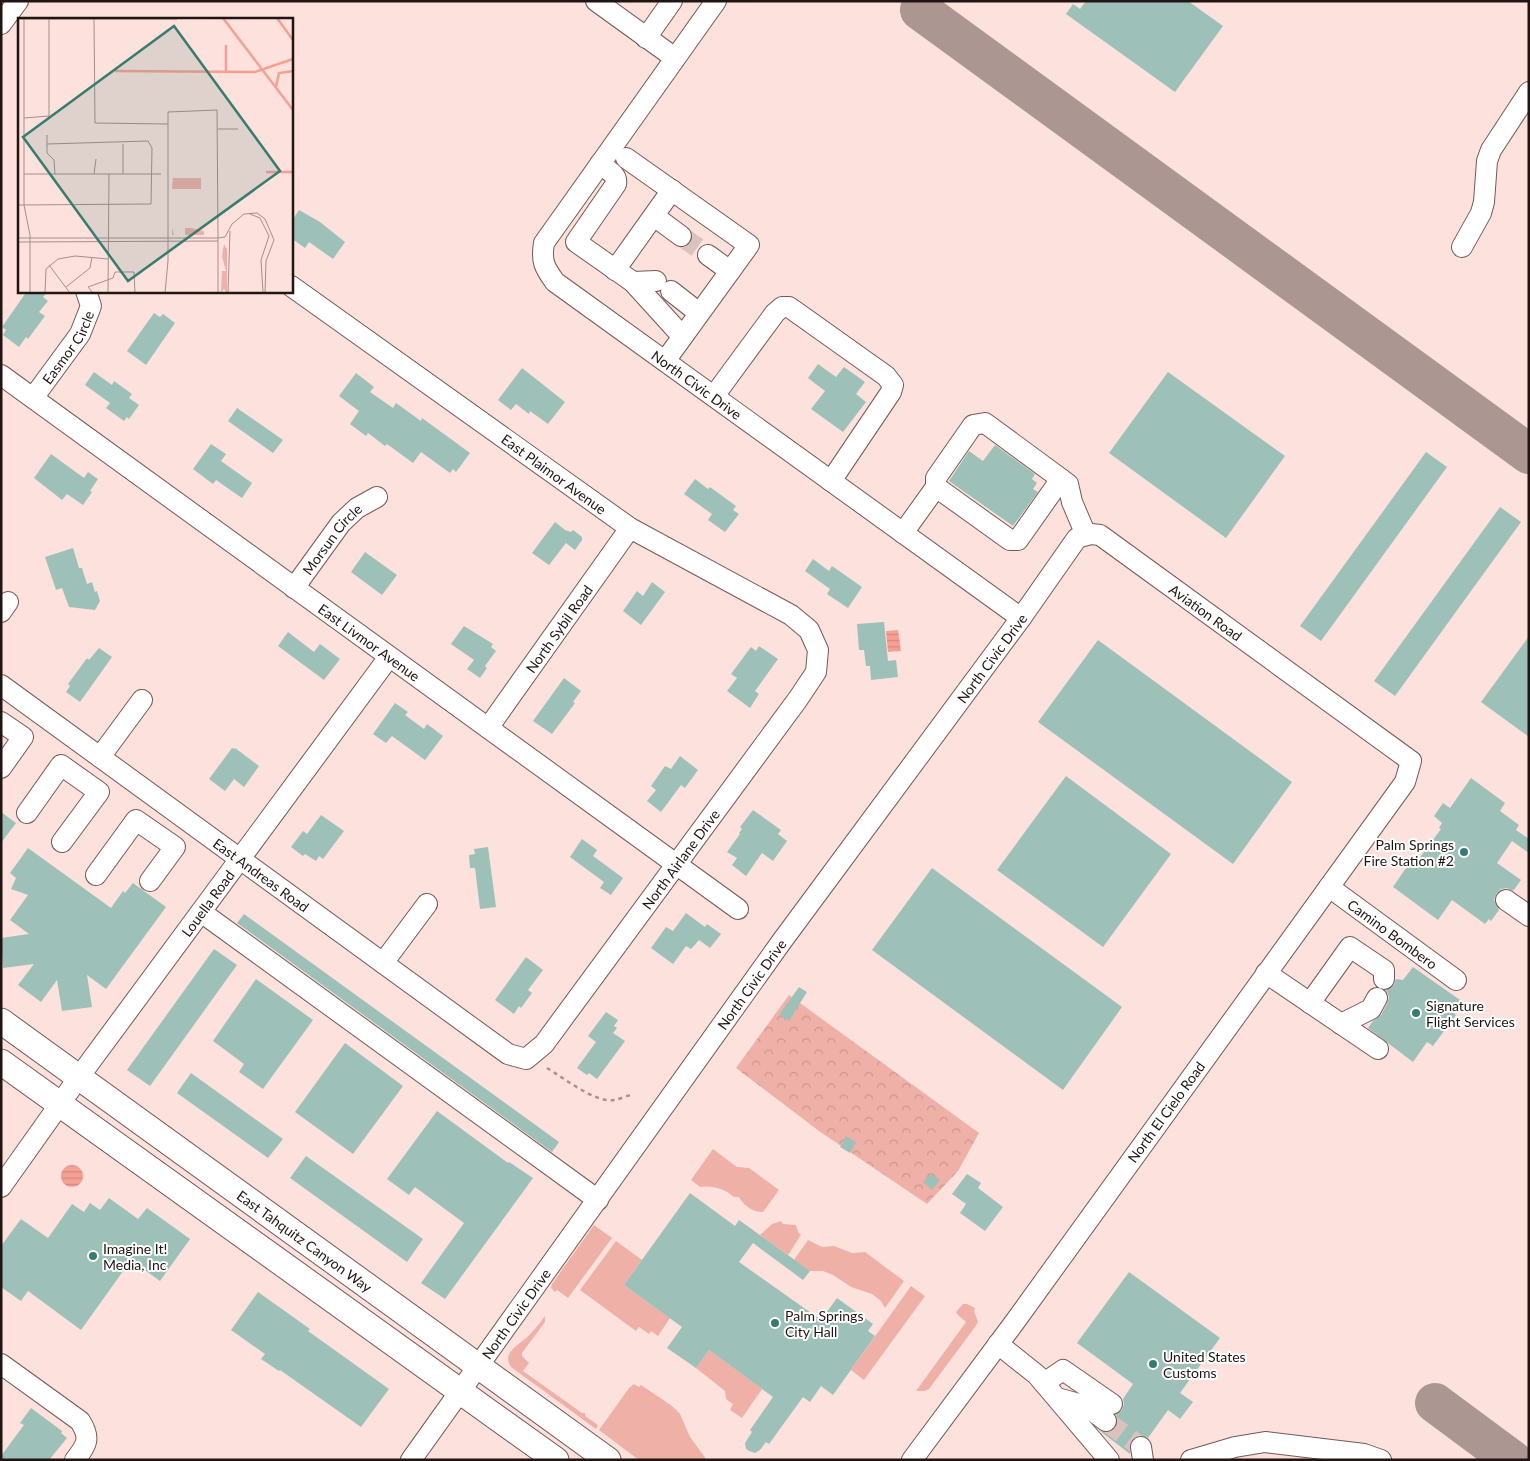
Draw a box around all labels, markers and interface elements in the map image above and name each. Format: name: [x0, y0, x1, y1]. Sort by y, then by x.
inset map: [18, 18, 292, 292]
street label: Easmor Circle: [38, 308, 97, 387]
street label: North Civic Drive: [649, 346, 745, 423]
street label: East Plaimor Avenue: [498, 430, 610, 518]
street label: Morsun Circle: [298, 500, 365, 578]
street label: Aviation Road: [1166, 580, 1246, 644]
street label: North Sybil Road: [522, 581, 596, 676]
street label: East Livmor Avenue: [315, 600, 424, 684]
street label: North Civic Drive: [953, 610, 1030, 706]
street label: North Airlane Drive: [638, 806, 723, 912]
street label: East Andreas Road: [210, 834, 313, 915]
place label: Palm Springs Fire Station #2: [1364, 836, 1454, 869]
marker: Palm Springs Fire Station #2: [1458, 846, 1470, 858]
street label: Louella Road: [177, 867, 237, 940]
street label: Camino Bombero: [1345, 895, 1441, 972]
street label: North Civic Drive: [713, 936, 789, 1033]
place label: Signature Flight Services: [1426, 997, 1515, 1030]
marker: Signature Flight Services: [1410, 1007, 1422, 1019]
street label: North El Cielo Road: [1124, 1058, 1208, 1166]
street label: East Tahquitz Canyon Way: [234, 1186, 376, 1296]
place label: Imagine It! Media, Inc: [103, 1240, 167, 1273]
marker: Imagine It! Media, Inc: [87, 1250, 99, 1262]
street label: North Civic Drive: [478, 1265, 554, 1362]
place label: Palm Springs City Hall: [785, 1307, 863, 1340]
marker: Palm Springs City Hall: [769, 1317, 781, 1329]
place label: United States Customs: [1163, 1348, 1246, 1381]
marker: United States Customs: [1147, 1358, 1159, 1370]

